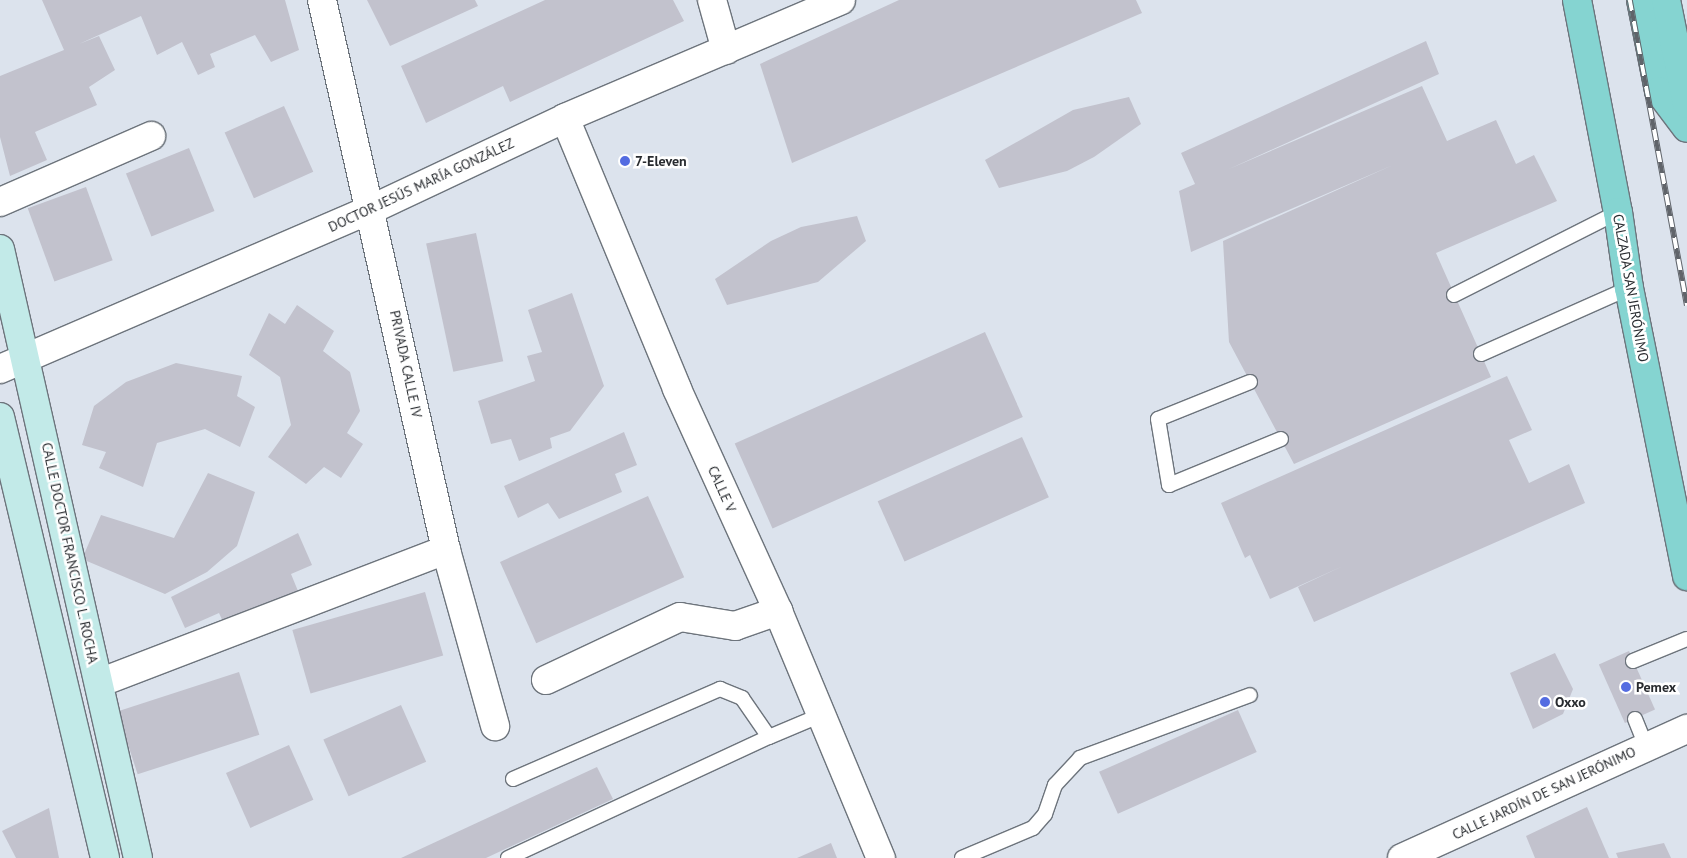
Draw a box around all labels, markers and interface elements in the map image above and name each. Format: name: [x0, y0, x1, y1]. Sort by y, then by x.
street label: DOCTOR JESÚS MARÍA GONZÁLEZ: [325, 134, 517, 236]
place label: 7-Eleven: [635, 153, 687, 169]
marker: 7-Eleven: [619, 155, 631, 167]
street label: CALZADA SAN JERÓNIMO: [1610, 212, 1652, 364]
street label: PRIVADA CALLE IV: [386, 308, 426, 420]
street label: CALLE DOCTOR FRANCISCO L. ROCHA: [38, 440, 102, 666]
street label: CALLE V: [704, 463, 740, 515]
place label: Pemex: [1636, 679, 1676, 695]
marker: Pemex: [1620, 681, 1632, 693]
place label: Oxxo: [1555, 694, 1586, 710]
marker: Oxxo: [1539, 696, 1551, 708]
street label: CALLE JARDÍN DE SAN JERÓNIMO: [1450, 743, 1638, 843]

